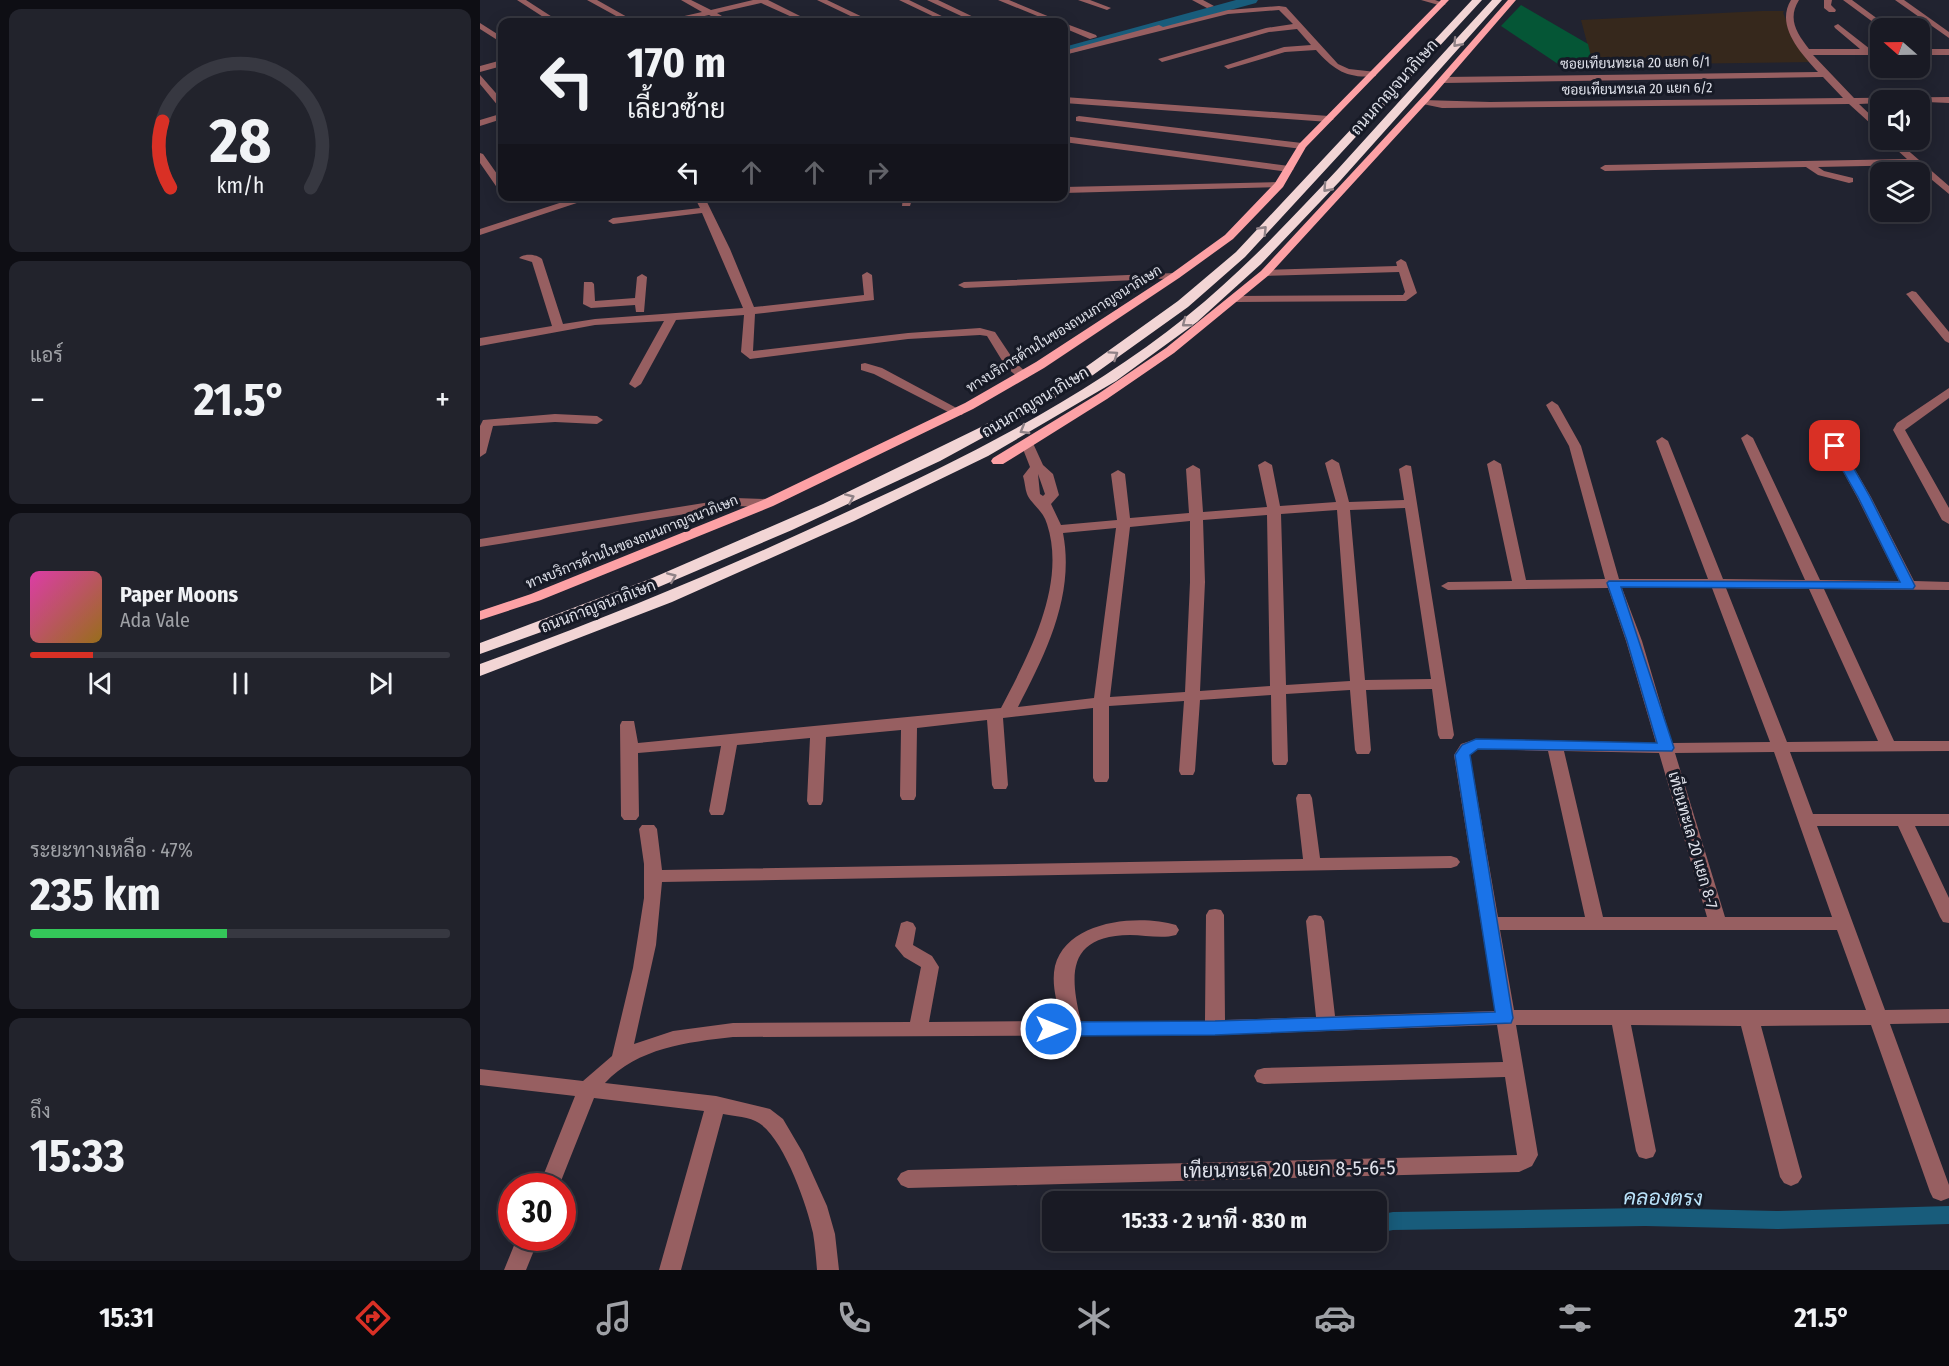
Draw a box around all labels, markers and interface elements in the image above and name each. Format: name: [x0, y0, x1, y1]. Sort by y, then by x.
north arrow: [1870, 18, 1930, 78]
map controls: [1870, 18, 1930, 222]
street label: ถนนกาญจนาภิเษก: [1346, 35, 1442, 139]
one-way arrow: [1453, 37, 1464, 47]
text: 170 m: [627, 38, 726, 88]
icon: left: [528, 42, 606, 120]
street label: ซอยเทียนทะเล 20 แยก 6/1: [1560, 52, 1710, 73]
street label: ซอยเทียนทะเล 20 แยก 6/2: [1561, 78, 1713, 99]
button: sound: [1870, 90, 1930, 150]
text: เลี้ยวซ้าย: [627, 93, 725, 125]
text: 28: [208, 104, 271, 179]
icon: left: [672, 156, 705, 189]
icon: ahead: [735, 156, 768, 189]
icon: ahead: [798, 156, 831, 189]
icon: right: [861, 156, 894, 189]
button: layers: [1870, 162, 1930, 222]
text: km/h: [216, 173, 264, 199]
one-way arrow: [1323, 181, 1334, 192]
one-way arrow: [1256, 227, 1267, 237]
street label: ทางบริการด้านในของถนนกาญจนาภิเษก: [963, 261, 1165, 396]
one-way arrow: [1182, 316, 1193, 327]
text: แอร์: [30, 343, 63, 367]
one-way arrow: [1107, 351, 1118, 362]
street label: ถนนกาญจนาภิเษก: [978, 363, 1092, 441]
text: 21.5°: [194, 373, 286, 427]
text: −: [30, 380, 45, 420]
text: +: [435, 380, 450, 420]
pin: [1809, 420, 1860, 471]
one-way arrow: [1020, 423, 1030, 434]
icon: arrive: [1818, 429, 1851, 462]
street label: ทางบริการด้านในของถนนกาญจนาภิเษก: [523, 491, 741, 592]
one-way arrow: [844, 493, 855, 505]
one-way arrow: [666, 572, 677, 584]
street label: ถนนกาญจนาภิเษก: [538, 575, 658, 637]
text: Paper Moons: [120, 581, 238, 608]
text: Ada Vale: [120, 608, 190, 632]
icon: previous: [84, 667, 117, 700]
icon: pause: [224, 667, 257, 700]
icon: next: [364, 667, 397, 700]
street label: เทียนทะเล 20 แยก 8-7: [1664, 769, 1724, 911]
text: ระยะทางเหลือ · 47%: [30, 838, 193, 862]
text: 235 km: [30, 868, 161, 922]
position arrow: [1019, 997, 1083, 1061]
text: ถึง: [30, 1099, 51, 1123]
text: 15:33: [30, 1129, 125, 1183]
street label: เทียนทะเล 20 แยก 8-5-6-5: [1182, 1154, 1396, 1183]
speed limit sign: 30: [498, 1173, 576, 1251]
water label: คลองตรง: [1623, 1184, 1703, 1212]
text: 15:33 · 2 นาที · 830 m: [1122, 1207, 1307, 1234]
icon: directions: [352, 1297, 394, 1339]
icon: music: [593, 1297, 635, 1339]
icon: phone: [833, 1297, 875, 1339]
icon: climate: [1073, 1297, 1115, 1339]
icon: car: [1314, 1297, 1356, 1339]
icon: filters: [1554, 1297, 1596, 1339]
text: 15:31: [99, 1302, 154, 1334]
text: 21.5°: [1794, 1302, 1850, 1334]

